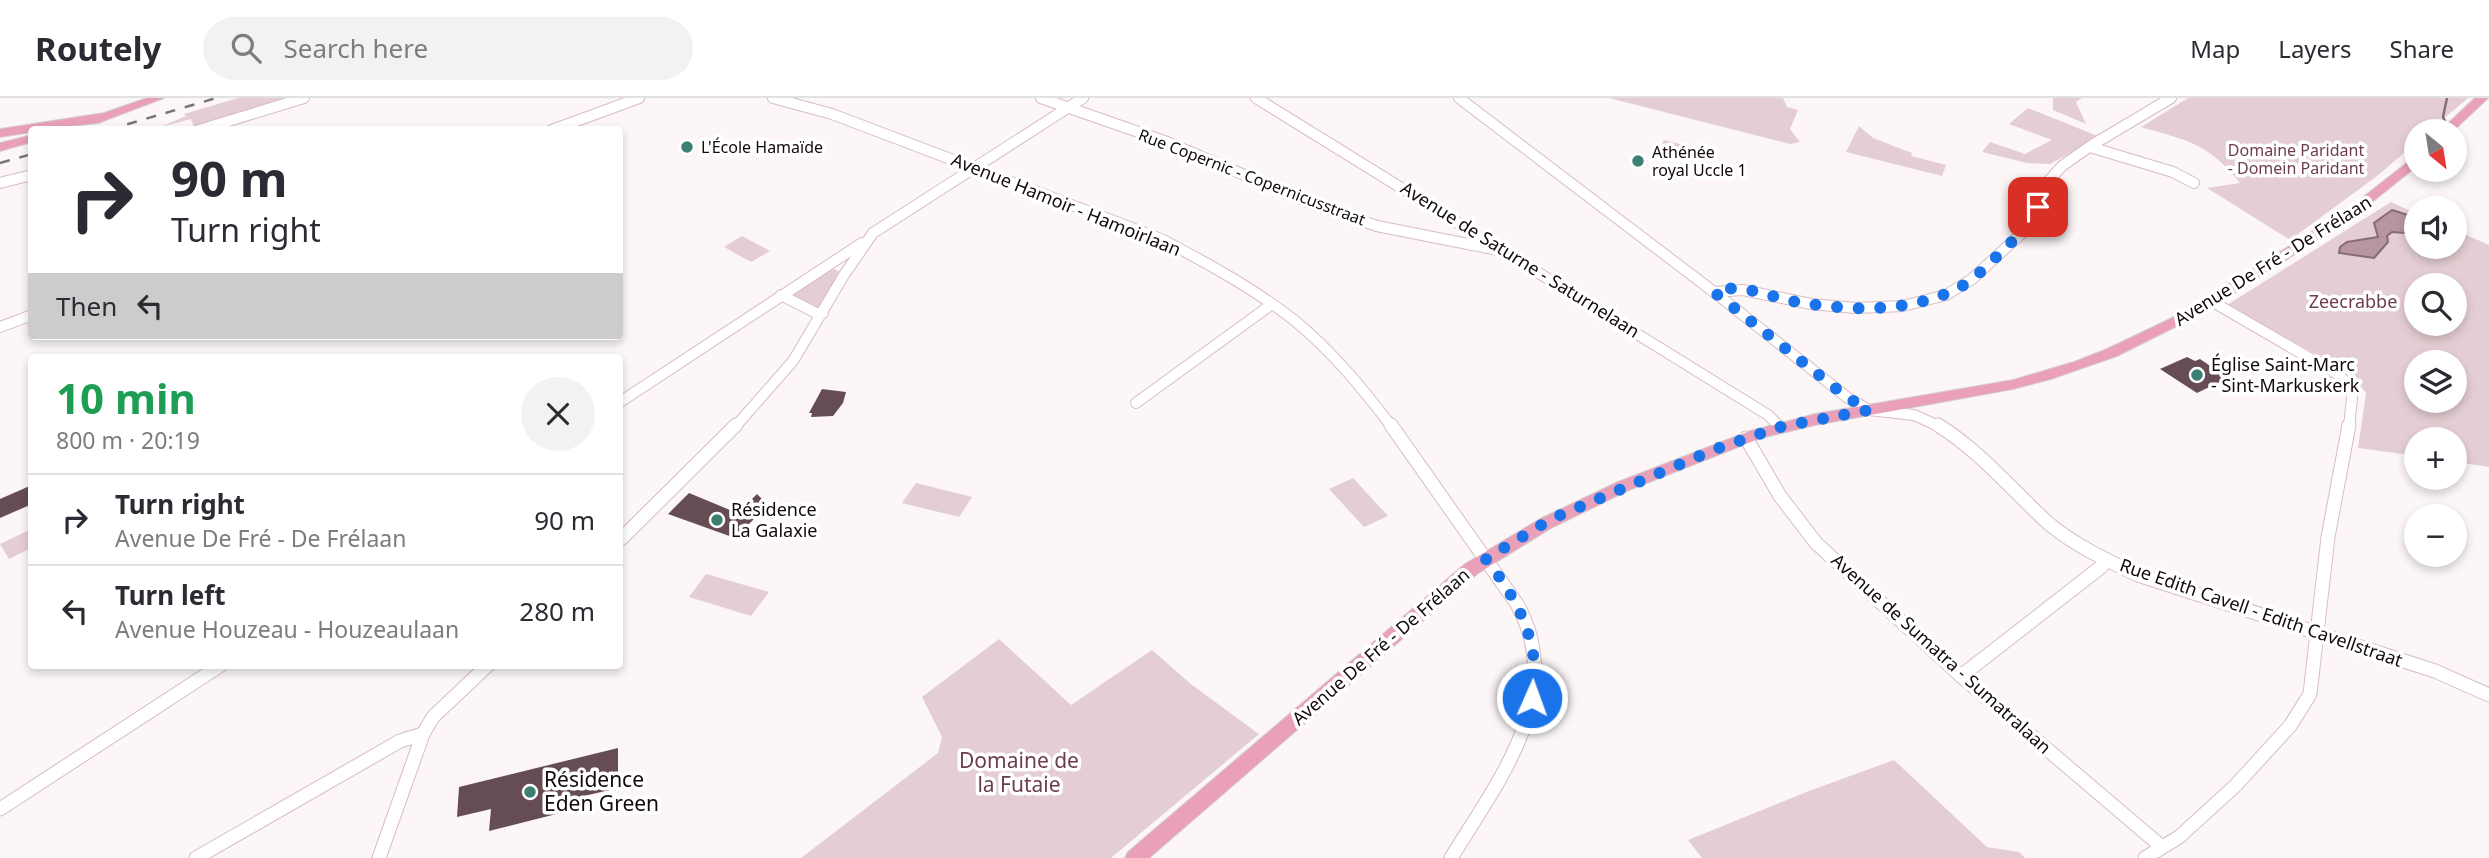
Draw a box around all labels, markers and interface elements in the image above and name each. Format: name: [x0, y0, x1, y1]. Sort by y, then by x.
search box: [203, 17, 693, 80]
text: Routely: [35, 26, 161, 71]
icon: search: [227, 29, 265, 67]
text: Search here: [283, 30, 428, 66]
text: Map: [2190, 32, 2240, 65]
text: Layers: [2278, 32, 2352, 65]
text: Share: [2390, 32, 2454, 65]
north arrow: [2404, 119, 2468, 182]
map controls: [2404, 119, 2467, 567]
street label: Rue Copernic - Copernicusstraat: [1135, 123, 1369, 231]
place label: L'École Hamaïde: [701, 136, 823, 158]
marker: L'École Hamaïde: [679, 139, 695, 155]
park label: Domaine Paridant - Domein Paridant: [2228, 139, 2365, 179]
place label: Athénée royal Uccle 1: [1652, 141, 1747, 181]
text: 90 m: [171, 145, 288, 211]
street label: Avenue Hamoir - Hamoirlaan: [948, 147, 1185, 261]
marker: Athénée royal Uccle 1: [1630, 153, 1646, 169]
icon: right: [56, 154, 147, 245]
street label: Avenue de Saturne - Saturnelaan: [1396, 175, 1645, 343]
pin: [2008, 177, 2068, 237]
icon: arrive: [2019, 188, 2057, 226]
street label: Avenue De Fré - De Frélaan: [2169, 190, 2376, 331]
button: sound: [2404, 196, 2467, 259]
text: Turn right: [171, 208, 321, 251]
button: search: [2404, 273, 2467, 336]
icon: left: [131, 287, 169, 325]
text: Then: [56, 288, 117, 324]
park label: Zeecrabbe: [2309, 289, 2397, 313]
button: layers: [2404, 350, 2467, 413]
place label: Église Saint-Marc - Sint-Markuskerk: [2211, 352, 2360, 397]
marker: Église Saint-Marc - Sint-Markuskerk: [2189, 367, 2205, 383]
text: 10 min: [56, 369, 196, 426]
button: close: [521, 377, 595, 451]
text: 800 m · 20:19: [56, 424, 200, 456]
button: +: [2404, 427, 2467, 490]
text: Turn right: [115, 486, 245, 522]
place label: Résidence La Galaxie: [731, 497, 817, 542]
icon: right: [56, 501, 94, 539]
text: 90 m: [534, 502, 595, 538]
button: −: [2404, 504, 2467, 567]
marker: Résidence La Galaxie: [709, 512, 725, 528]
text: Avenue De Fré - De Frélaan: [115, 522, 406, 554]
street label: Avenue de Sumatra - Sumatralaan: [1827, 548, 2057, 759]
street label: Rue Edith Cavell - Edith Cavellstraat: [2117, 552, 2406, 672]
street label: Avenue De Fré - De Frélaan: [1286, 562, 1474, 730]
text: Turn left: [115, 577, 226, 613]
icon: left: [56, 592, 94, 630]
text: 280 m: [519, 593, 595, 629]
text: Avenue Houzeau - Houzeaulaan: [115, 613, 459, 645]
position arrow: [1495, 661, 1569, 735]
park label: Domaine de la Futaie: [959, 746, 1079, 798]
place label: Résidence Eden Green: [544, 765, 659, 817]
marker: Résidence Eden Green: [522, 784, 538, 800]

